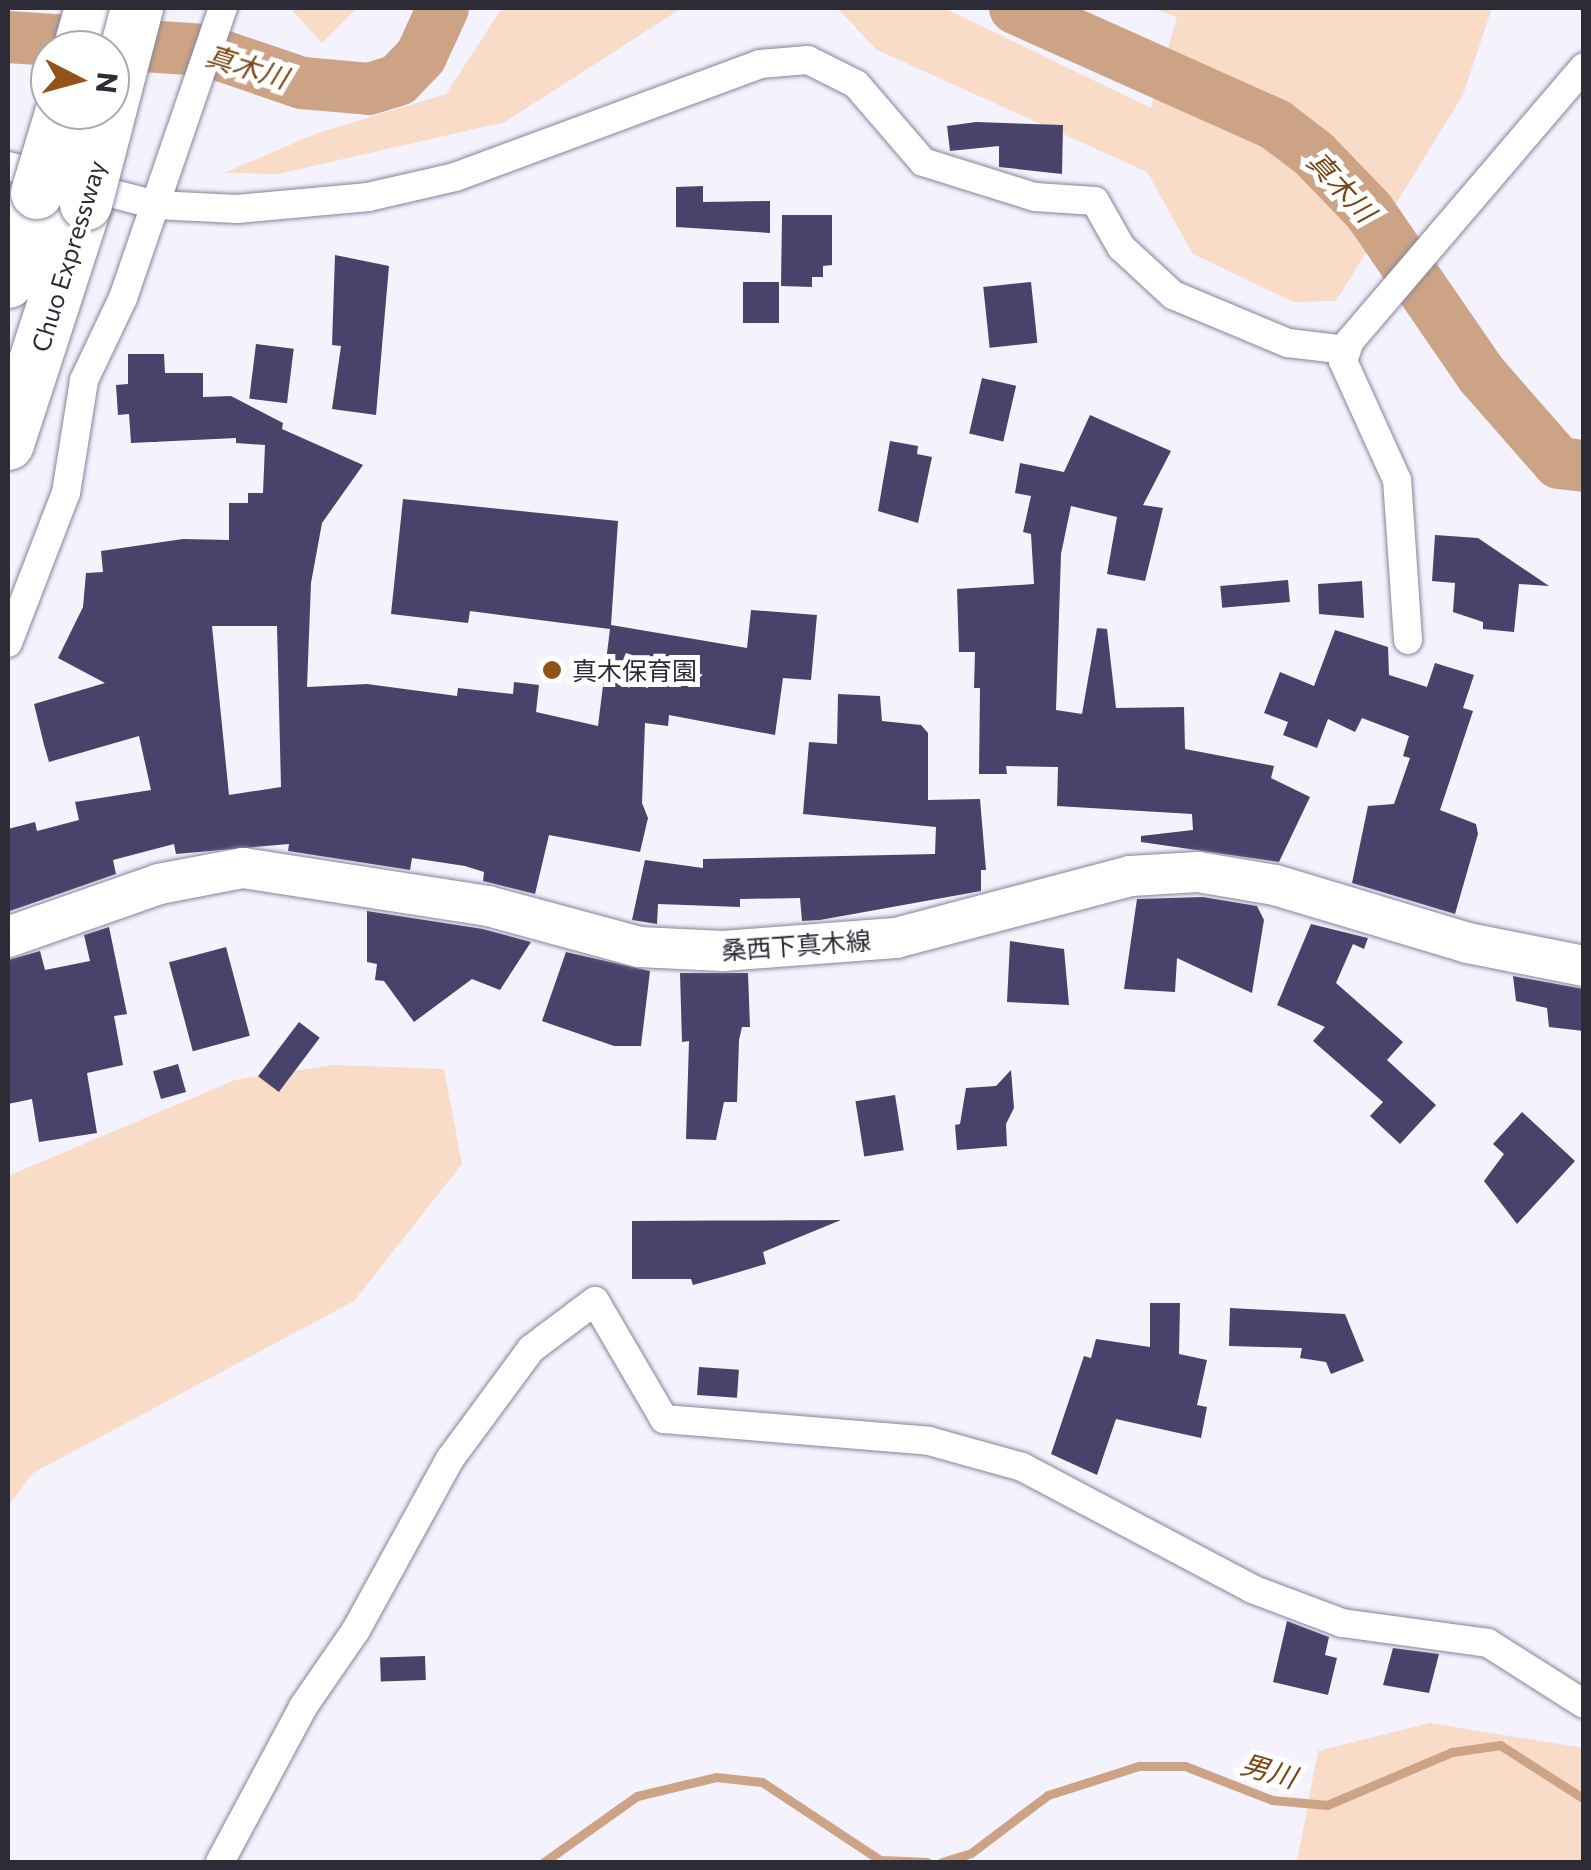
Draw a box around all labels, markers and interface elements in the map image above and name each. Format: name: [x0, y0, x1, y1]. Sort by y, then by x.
north arrow: [30, 30, 130, 130]
water label: 真木川: [202, 38, 292, 94]
text: N: [90, 71, 126, 95]
water label: 真木川: [1301, 144, 1383, 228]
street label: Chuo Expressway: [25, 157, 111, 355]
place label: 真木保育園: [572, 655, 697, 685]
marker: 真木保育園: [541, 659, 563, 681]
street label: 桑西下真木線: [720, 925, 872, 965]
water label: 男川: [1237, 1746, 1301, 1794]

